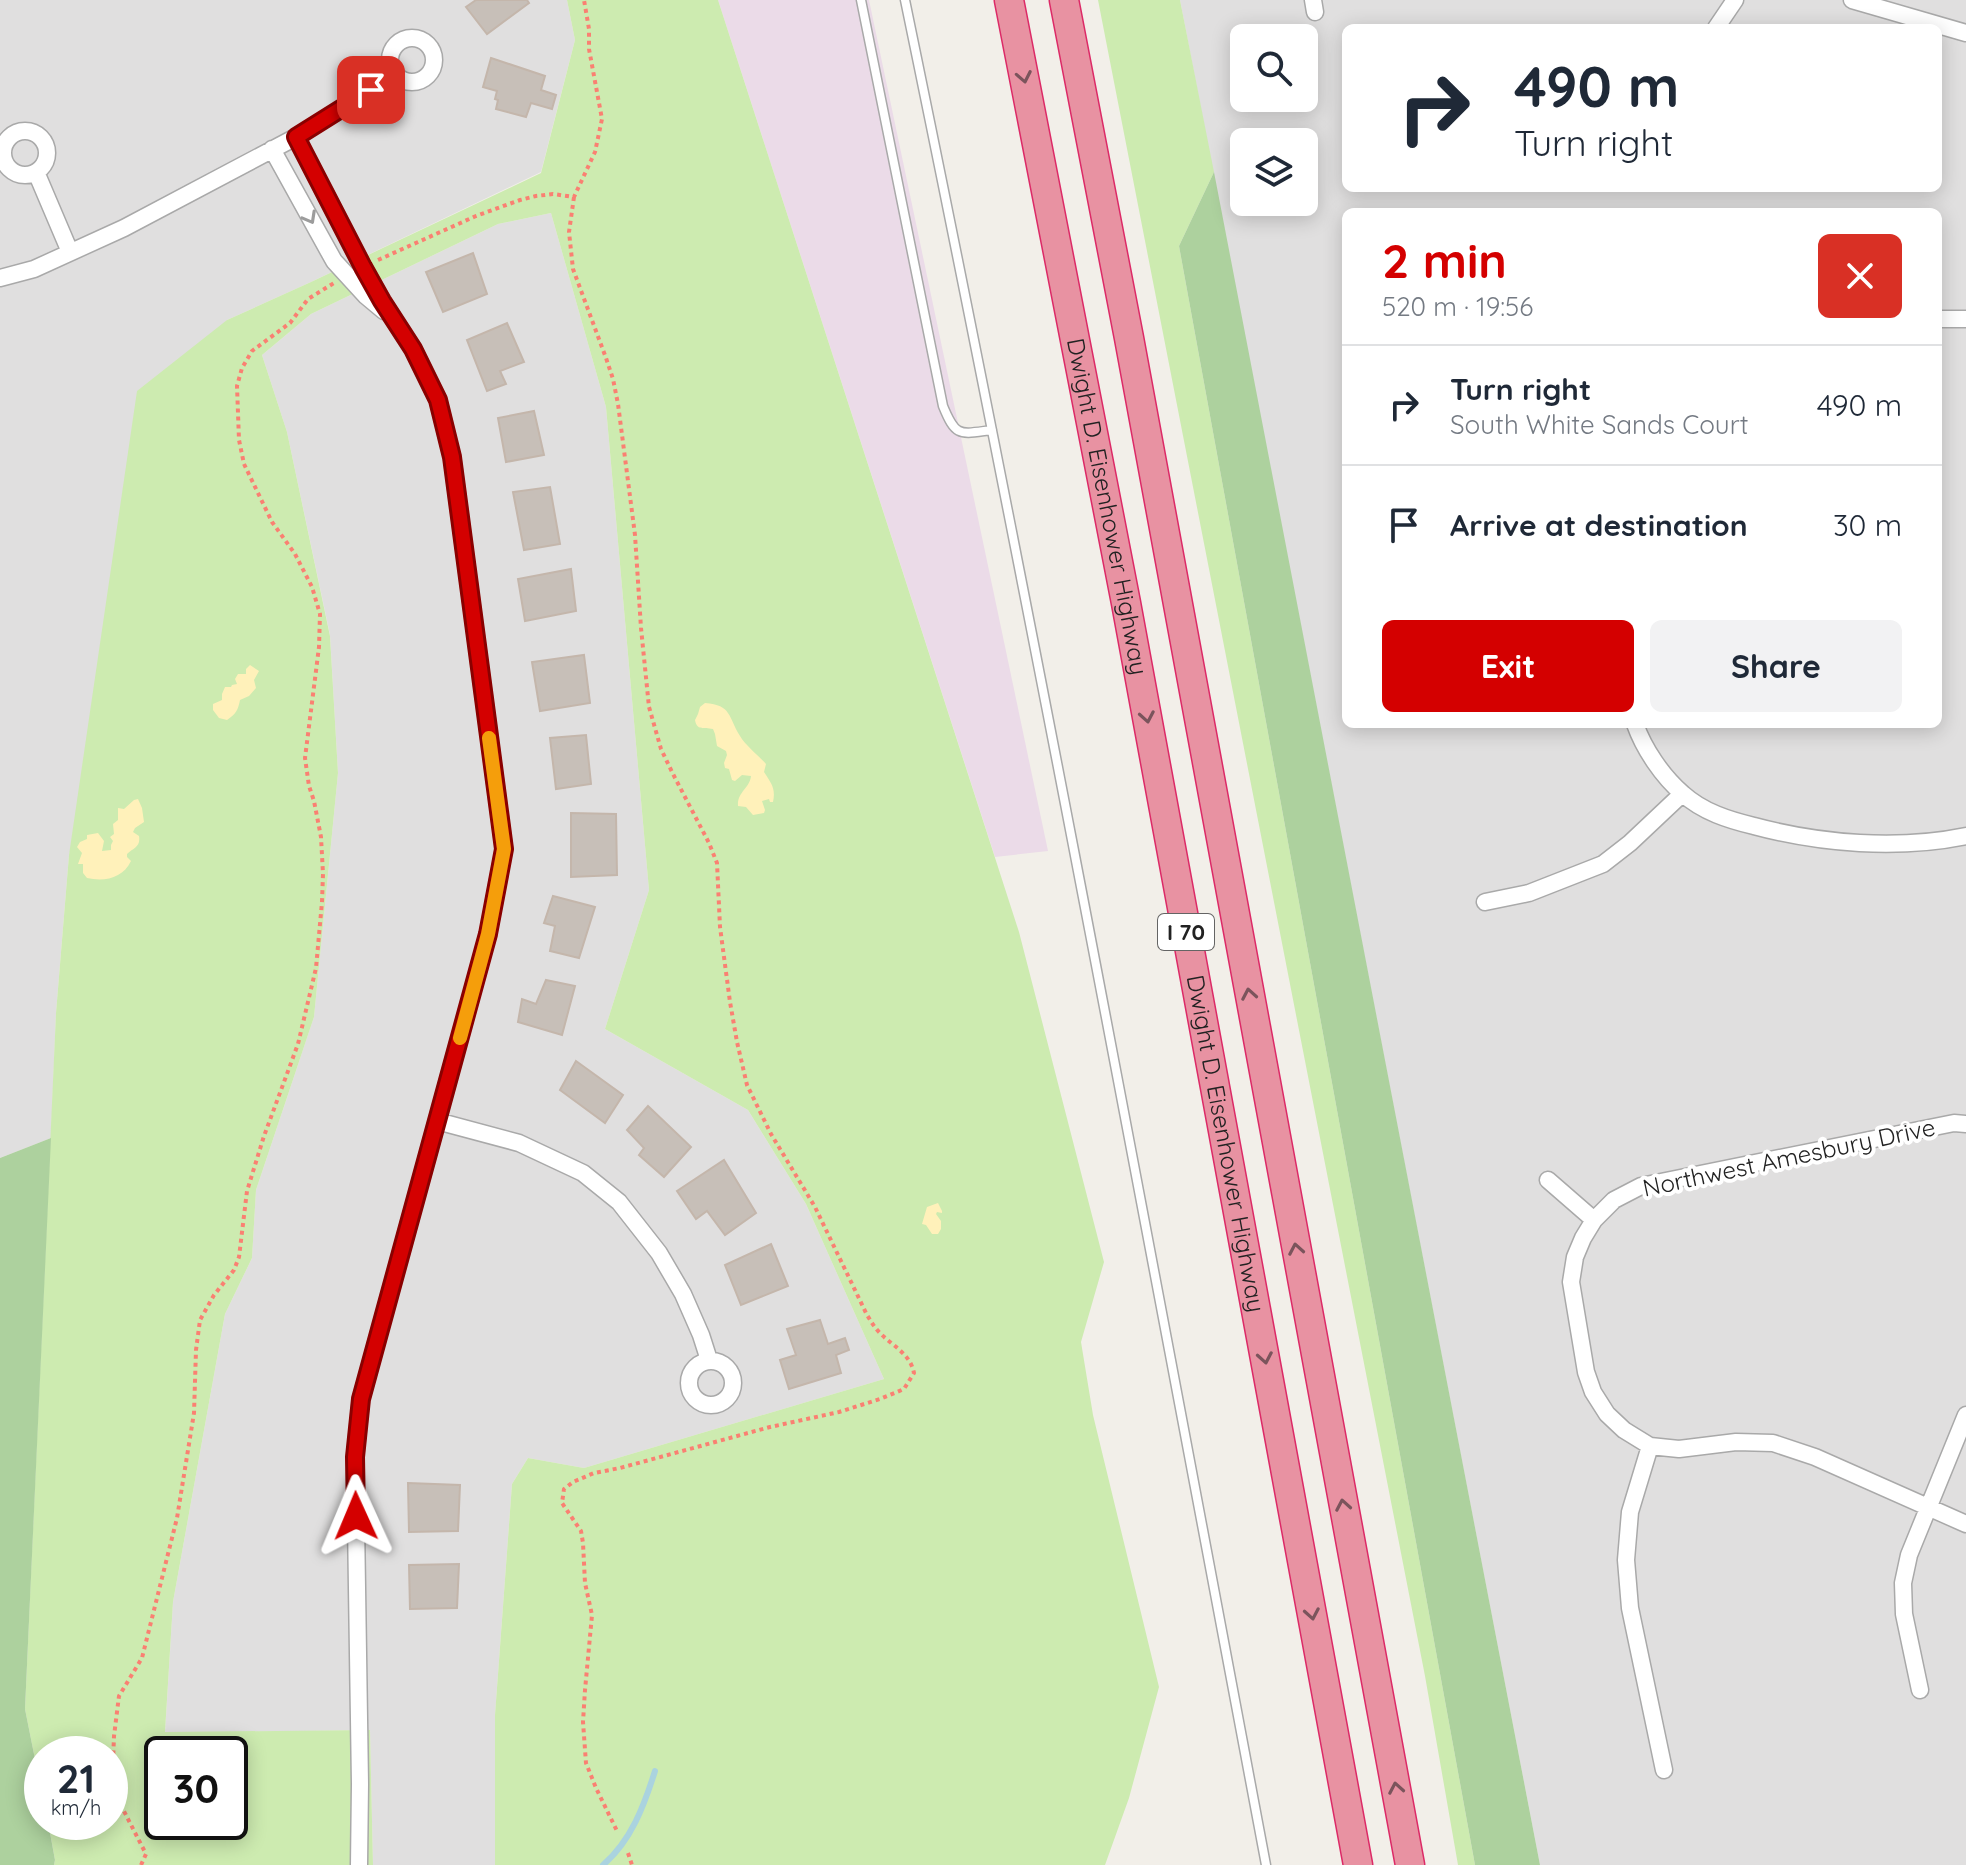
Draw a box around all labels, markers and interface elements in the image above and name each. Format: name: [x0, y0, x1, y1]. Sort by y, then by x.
map controls: [1230, 24, 1318, 216]
button: search: [1230, 24, 1318, 112]
text: 490 m: [1514, 51, 1679, 121]
pin: [337, 56, 405, 124]
icon: right: [1382, 56, 1486, 160]
icon: arrive: [349, 68, 393, 112]
one-way arrow: [1014, 70, 1031, 83]
text: Turn right: [1514, 120, 1673, 165]
button: layers: [1230, 128, 1318, 216]
one-way arrow: [300, 209, 316, 223]
text: 2 min: [1382, 230, 1507, 290]
button: close: [1818, 234, 1902, 318]
text: 520 m · 19:56: [1382, 290, 1533, 323]
street label: Dwight D. Eisenhower Highway: [1061, 335, 1155, 677]
text: Turn right: [1450, 370, 1591, 408]
icon: right: [1382, 383, 1426, 427]
text: 490 m: [1817, 386, 1902, 424]
text: South White Sands Court: [1450, 408, 1748, 441]
icon: arrive: [1382, 503, 1426, 547]
text: Arrive at destination: [1450, 506, 1748, 544]
text: 30 m: [1833, 506, 1902, 544]
button: Exit: [1382, 620, 1634, 712]
button: Share: [1650, 620, 1902, 712]
one-way arrow: [1138, 710, 1155, 723]
road number: I 70: [1158, 914, 1214, 950]
street label: Dwight D. Eisenhower Highway: [1181, 972, 1272, 1315]
one-way arrow: [1242, 987, 1259, 1000]
street label: Northwest Amesbury Drive: [1640, 1111, 1938, 1203]
one-way arrow: [1289, 1243, 1306, 1256]
one-way arrow: [1255, 1351, 1272, 1365]
position arrow: [314, 1474, 398, 1558]
one-way arrow: [1336, 1498, 1353, 1512]
one-way arrow: [1302, 1607, 1319, 1621]
speed limit sign: 30: [144, 1736, 248, 1840]
text: 21: [57, 1753, 95, 1803]
one-way arrow: [1388, 1782, 1405, 1795]
text: km/h: [51, 1795, 101, 1820]

